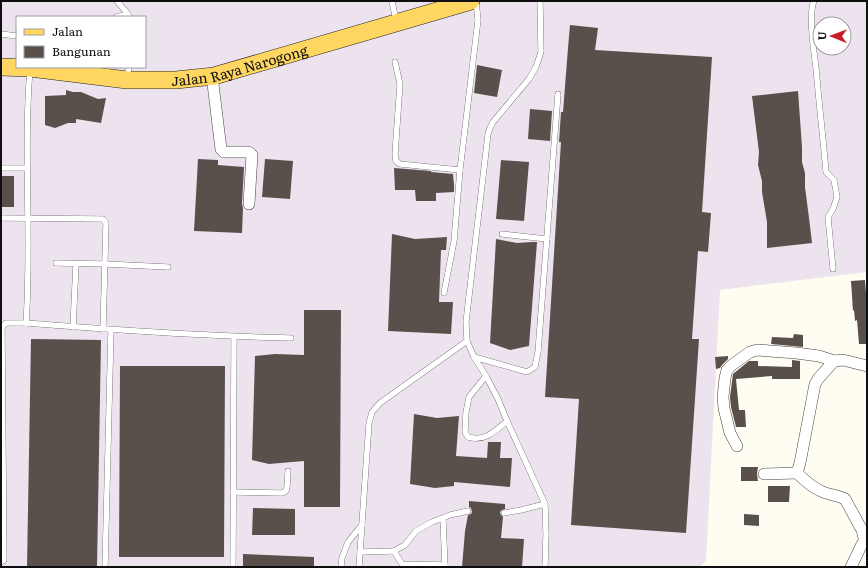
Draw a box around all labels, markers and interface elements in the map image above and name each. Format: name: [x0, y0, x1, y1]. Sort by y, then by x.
legend: [16, 16, 146, 68]
north arrow: [812, 16, 852, 56]
text: Jalan: [52, 22, 83, 40]
text: U: [813, 31, 829, 40]
street label: Jalan Raya Narogong: [171, 39, 310, 90]
text: Bangunan: [52, 42, 111, 60]

